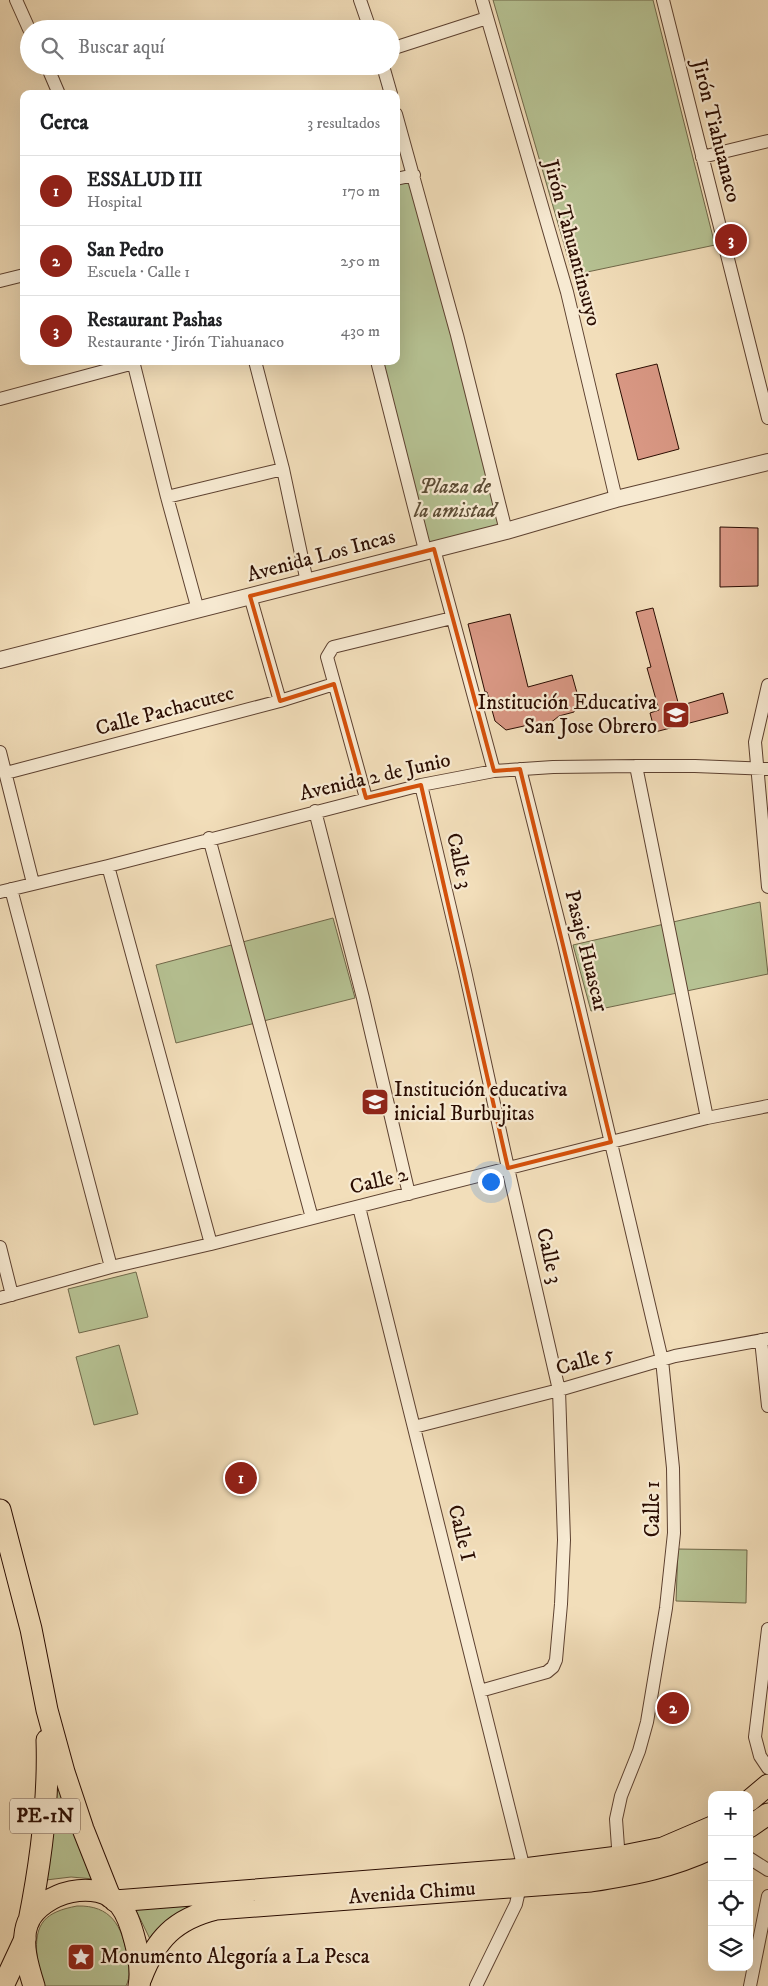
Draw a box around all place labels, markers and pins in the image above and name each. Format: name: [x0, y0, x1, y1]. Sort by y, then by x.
pin: 3: [715, 221, 747, 259]
place label: Institución Educativa San Jose Obrero: [478, 690, 657, 740]
school or university icon: Institución Educativa San Jose Obrero: [661, 700, 691, 730]
place label: Institución educativa inicial Burbujitas: [394, 1077, 567, 1127]
school or university icon: Institución educativa inicial Burbujitas: [360, 1087, 390, 1117]
pin: 1: [225, 1459, 257, 1497]
pin: 2: [657, 1689, 689, 1727]
place icon: Monumento Alegoría a La Pesca: [66, 1942, 96, 1972]
place label: Monumento Alegoría a La Pesca: [100, 1944, 370, 1970]

